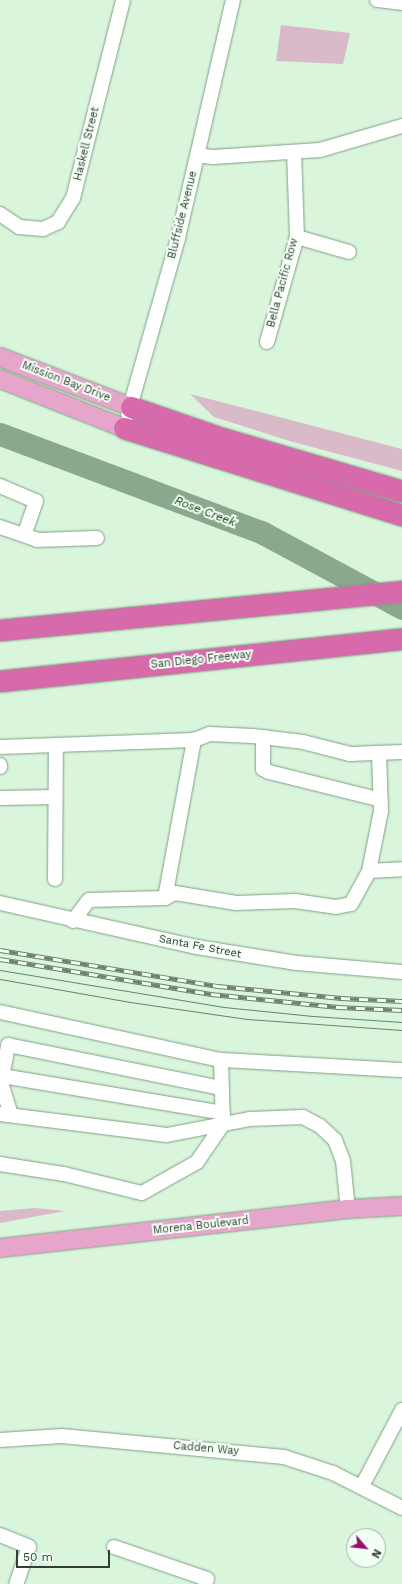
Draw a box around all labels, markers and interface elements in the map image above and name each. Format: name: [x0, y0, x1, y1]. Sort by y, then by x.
street label: Haskell Street: [71, 106, 103, 182]
street label: Bluffside Avenue: [166, 169, 200, 261]
street label: Bella Pacific Row: [265, 237, 301, 329]
street label: Mission Bay Drive: [20, 359, 112, 405]
water label: Rose Creek: [172, 494, 238, 530]
street label: San Diego Freeway: [150, 648, 252, 672]
street label: Santa Fe Street: [158, 933, 242, 961]
street label: Morena Boulevard: [152, 1214, 250, 1238]
street label: Cadden Way: [172, 1440, 240, 1458]
north arrow: [346, 1528, 386, 1568]
scale bar: [18, 1542, 112, 1568]
text: N: [369, 1547, 384, 1560]
text: 50 m: [23, 1550, 53, 1564]

